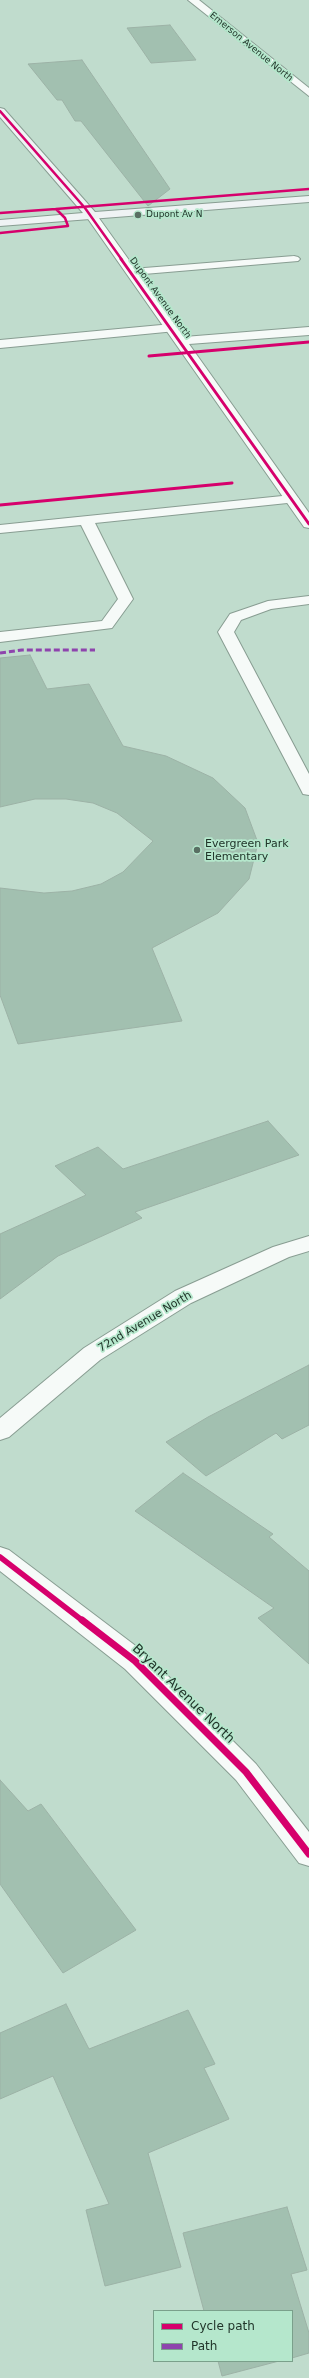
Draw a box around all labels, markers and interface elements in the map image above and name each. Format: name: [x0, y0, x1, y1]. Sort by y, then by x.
street label: Emerson Avenue North: [207, 10, 295, 84]
marker: Dupont Av N: [133, 210, 143, 220]
place label: Dupont Av N: [146, 210, 202, 220]
street label: Dupont Avenue North: [127, 255, 193, 341]
place label: Evergreen Park Elementary: [205, 837, 289, 863]
marker: Evergreen Park Elementary: [192, 845, 202, 855]
street label: 72nd Avenue North: [96, 1289, 194, 1355]
street label: Bryant Avenue North: [129, 1641, 237, 1747]
legend: [153, 2310, 293, 2362]
text: Cycle path: [191, 2319, 255, 2333]
text: Path: [191, 2339, 217, 2353]

